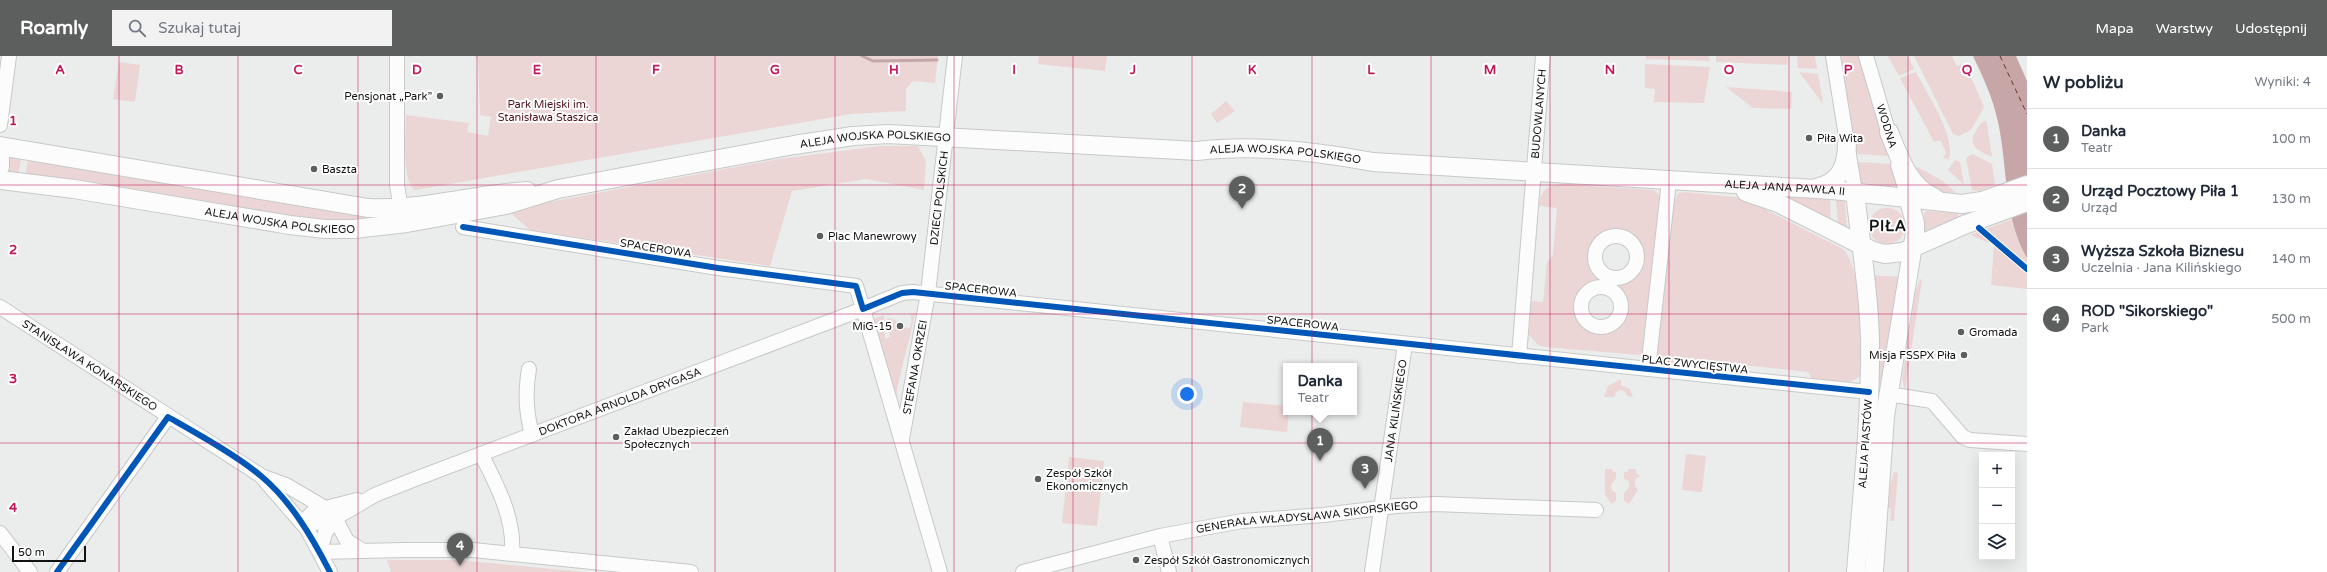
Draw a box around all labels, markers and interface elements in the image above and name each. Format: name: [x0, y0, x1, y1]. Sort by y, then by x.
search box: [112, 10, 392, 46]
text: Roamly: [20, 17, 88, 39]
icon: search: [126, 17, 148, 39]
text: Szukaj tutaj: [158, 19, 241, 37]
text: Mapa: [2096, 20, 2134, 37]
text: Warstwy: [2156, 20, 2213, 37]
text: Udostępnij: [2235, 20, 2307, 37]
text: A: [55, 62, 65, 78]
text: B: [174, 62, 184, 78]
text: C: [293, 62, 303, 78]
text: D: [412, 62, 422, 78]
text: E: [533, 62, 541, 78]
text: F: [652, 62, 660, 78]
text: G: [770, 62, 780, 78]
text: H: [889, 62, 899, 78]
text: I: [1012, 62, 1016, 78]
text: J: [1129, 62, 1136, 78]
text: K: [1248, 62, 1257, 78]
text: L: [1367, 62, 1375, 78]
text: M: [1484, 62, 1496, 78]
text: N: [1605, 62, 1615, 78]
text: O: [1724, 62, 1735, 78]
text: P: [1844, 62, 1853, 78]
text: Q: [1962, 62, 1973, 78]
street label: BUDOWLANYCH: [1529, 68, 1549, 159]
text: W pobliżu: [2043, 72, 2124, 93]
text: Wyniki: 4: [2255, 74, 2311, 90]
place label: Pensjonat „Park”: [344, 90, 432, 103]
marker: Pensjonat „Park”: [435, 91, 445, 101]
park label: Park Miejski im. Stanisława Staszica: [498, 98, 598, 124]
street label: WODNA: [1874, 103, 1899, 150]
text: 1: [9, 113, 17, 129]
text: Danka: [2081, 122, 2126, 140]
street label: ALEJA WOJSKA POLSKIEGO: [799, 128, 951, 151]
text: 1: [2052, 131, 2060, 147]
text: 100 m: [2271, 131, 2311, 147]
place label: Piła Wita: [1817, 132, 1863, 145]
marker: Piła Wita: [1804, 133, 1814, 143]
text: Teatr: [2081, 140, 2113, 156]
street label: ALEJA WOJSKA POLSKIEGO: [1209, 142, 1362, 167]
street label: DZIECI POLSKICH: [927, 150, 951, 246]
place label: Baszta: [322, 163, 357, 176]
marker: Baszta: [309, 164, 319, 174]
pin: 2: [1229, 176, 1255, 209]
street label: ALEJA JANA PAWŁA II: [1724, 177, 1846, 198]
text: Urząd Pocztowy Piła 1: [2081, 182, 2239, 200]
text: 2: [2052, 191, 2060, 207]
text: 130 m: [2271, 191, 2311, 207]
text: Urząd: [2081, 200, 2117, 216]
street label: ALEJA WOJSKA POLSKIEGO: [203, 205, 355, 236]
district label: PIŁA: [1869, 217, 1907, 235]
place label: Plac Manewrowy: [828, 230, 917, 243]
marker: Plac Manewrowy: [815, 231, 825, 241]
street label: SPACEROWA: [619, 236, 693, 261]
text: 2: [9, 242, 17, 258]
text: Wyższa Szkoła Biznesu: [2081, 242, 2244, 260]
text: 3: [2052, 251, 2060, 267]
text: 140 m: [2271, 251, 2311, 267]
text: Uczelnia · Jana Kilińskiego: [2081, 260, 2242, 276]
street label: SPACEROWA: [944, 279, 1018, 300]
text: ROD "Sikorskiego": [2081, 302, 2213, 320]
text: 4: [2052, 311, 2060, 327]
text: 500 m: [2271, 311, 2311, 327]
street label: SPACEROWA: [1266, 313, 1340, 334]
street label: STANISŁAWA KONARSKIEGO: [20, 317, 160, 414]
street label: STEFANA OKRZEI: [900, 319, 930, 415]
place label: MiG-15: [852, 320, 892, 333]
text: Park: [2081, 320, 2109, 336]
marker: MiG-15: [895, 321, 905, 331]
place label: Gromada: [1969, 326, 2017, 339]
marker: Gromada: [1956, 327, 1966, 337]
place label: Misja FSSPX Piła: [1869, 349, 1956, 362]
marker: Misja FSSPX Piła: [1959, 350, 1969, 360]
street label: PLAC ZWYCIĘSTWA: [1641, 352, 1749, 377]
street label: JANA KILIŃSKIEGO: [1382, 358, 1410, 463]
popup: [1283, 363, 1357, 415]
street label: DOKTORA ARNOLDA DRYGASA: [537, 365, 703, 438]
text: 3: [9, 371, 17, 387]
text: Danka: [1297, 372, 1343, 390]
your location: [1177, 384, 1197, 404]
text: Teatr: [1297, 390, 1329, 406]
street label: ALEJA PIASTÓW: [1855, 399, 1875, 489]
place label: Zakład Ubezpieczeń Społecznych: [624, 425, 729, 451]
pin: 1: [1307, 428, 1333, 461]
marker: Zakład Ubezpieczeń Społecznych: [611, 432, 621, 442]
map controls: [1979, 452, 2015, 560]
button: +: [1979, 452, 2015, 488]
pin: 3: [1352, 456, 1378, 489]
place label: Zespół Szkół Ekonomicznych: [1046, 467, 1128, 493]
marker: Zespół Szkół Ekonomicznych: [1033, 474, 1043, 484]
button: −: [1979, 488, 2015, 524]
street label: GENERAŁA WŁADYSŁAWA SIKORSKIEGO: [1195, 499, 1418, 536]
text: 4: [9, 500, 18, 516]
button: layers: [1979, 524, 2015, 560]
pin: 4: [447, 533, 473, 566]
scale bar: [12, 544, 86, 563]
text: 50 m: [18, 546, 45, 559]
place label: Zespół Szkół Gastronomicznych: [1144, 554, 1310, 567]
marker: Zespół Szkół Gastronomicznych: [1131, 555, 1141, 565]

